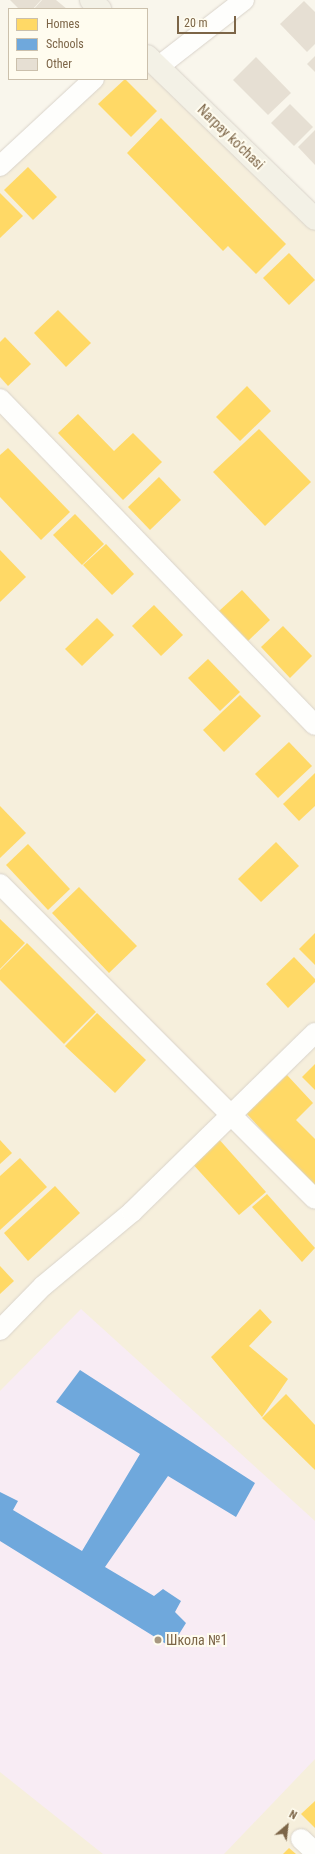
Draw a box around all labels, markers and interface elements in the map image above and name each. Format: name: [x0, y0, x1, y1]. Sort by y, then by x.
legend: [8, 8, 148, 80]
scale bar: [179, 8, 238, 34]
text: 20 m: [184, 16, 208, 30]
text: Homes: [46, 17, 80, 31]
text: Schools: [46, 37, 84, 51]
text: Other: [46, 57, 72, 71]
street label: Narpay ko'chasi: [194, 101, 268, 173]
place label: Школа №1: [166, 1632, 227, 1648]
marker: Школа №1: [153, 1635, 163, 1645]
north arrow: [267, 1806, 307, 1846]
text: N: [287, 1808, 299, 1822]

